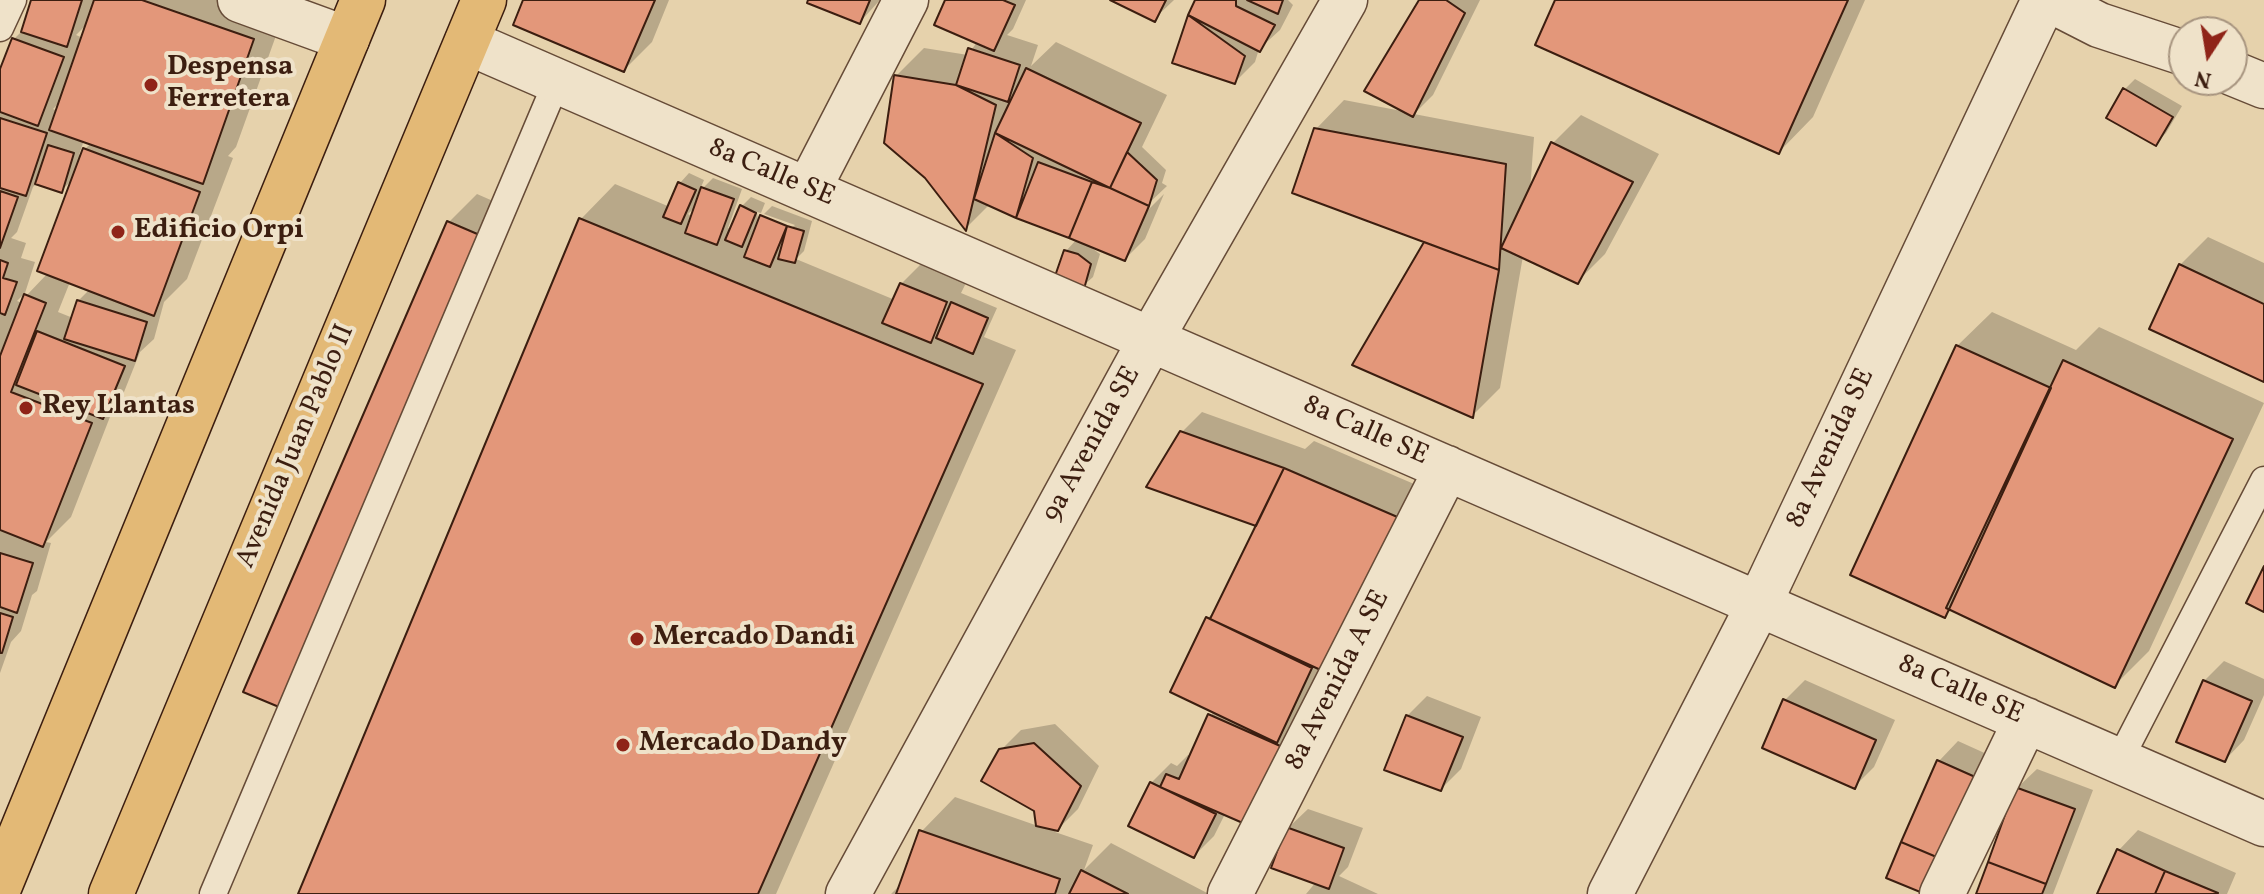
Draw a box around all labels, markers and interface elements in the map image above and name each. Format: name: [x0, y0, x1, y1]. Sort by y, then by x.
north arrow: [2168, 16, 2248, 96]
place label: Despensa Ferretera: [167, 52, 293, 118]
text: N: [2192, 61, 2214, 95]
marker: Despensa Ferretera: [142, 76, 160, 94]
street label: 8a Calle SE: [703, 132, 839, 216]
place label: Edificio Orpi: [134, 215, 304, 249]
marker: Edificio Orpi: [109, 223, 127, 241]
street label: Avenida Juan Pablo II: [230, 320, 364, 574]
street label: 9a Avenida SE: [1036, 361, 1150, 529]
street label: 8a Avenida SE: [1780, 364, 1884, 534]
street label: 8a Calle SE: [1297, 389, 1433, 475]
place label: Rey Llantas: [42, 391, 195, 425]
marker: Rey Llantas: [17, 399, 35, 417]
street label: 8a Avenida A SE: [1279, 585, 1399, 777]
place label: Mercado Dandi: [653, 622, 855, 656]
marker: Mercado Dandi: [628, 630, 646, 648]
street label: 8a Calle SE: [1892, 648, 2028, 734]
place label: Mercado Dandy: [639, 728, 847, 762]
marker: Mercado Dandy: [614, 736, 632, 754]

